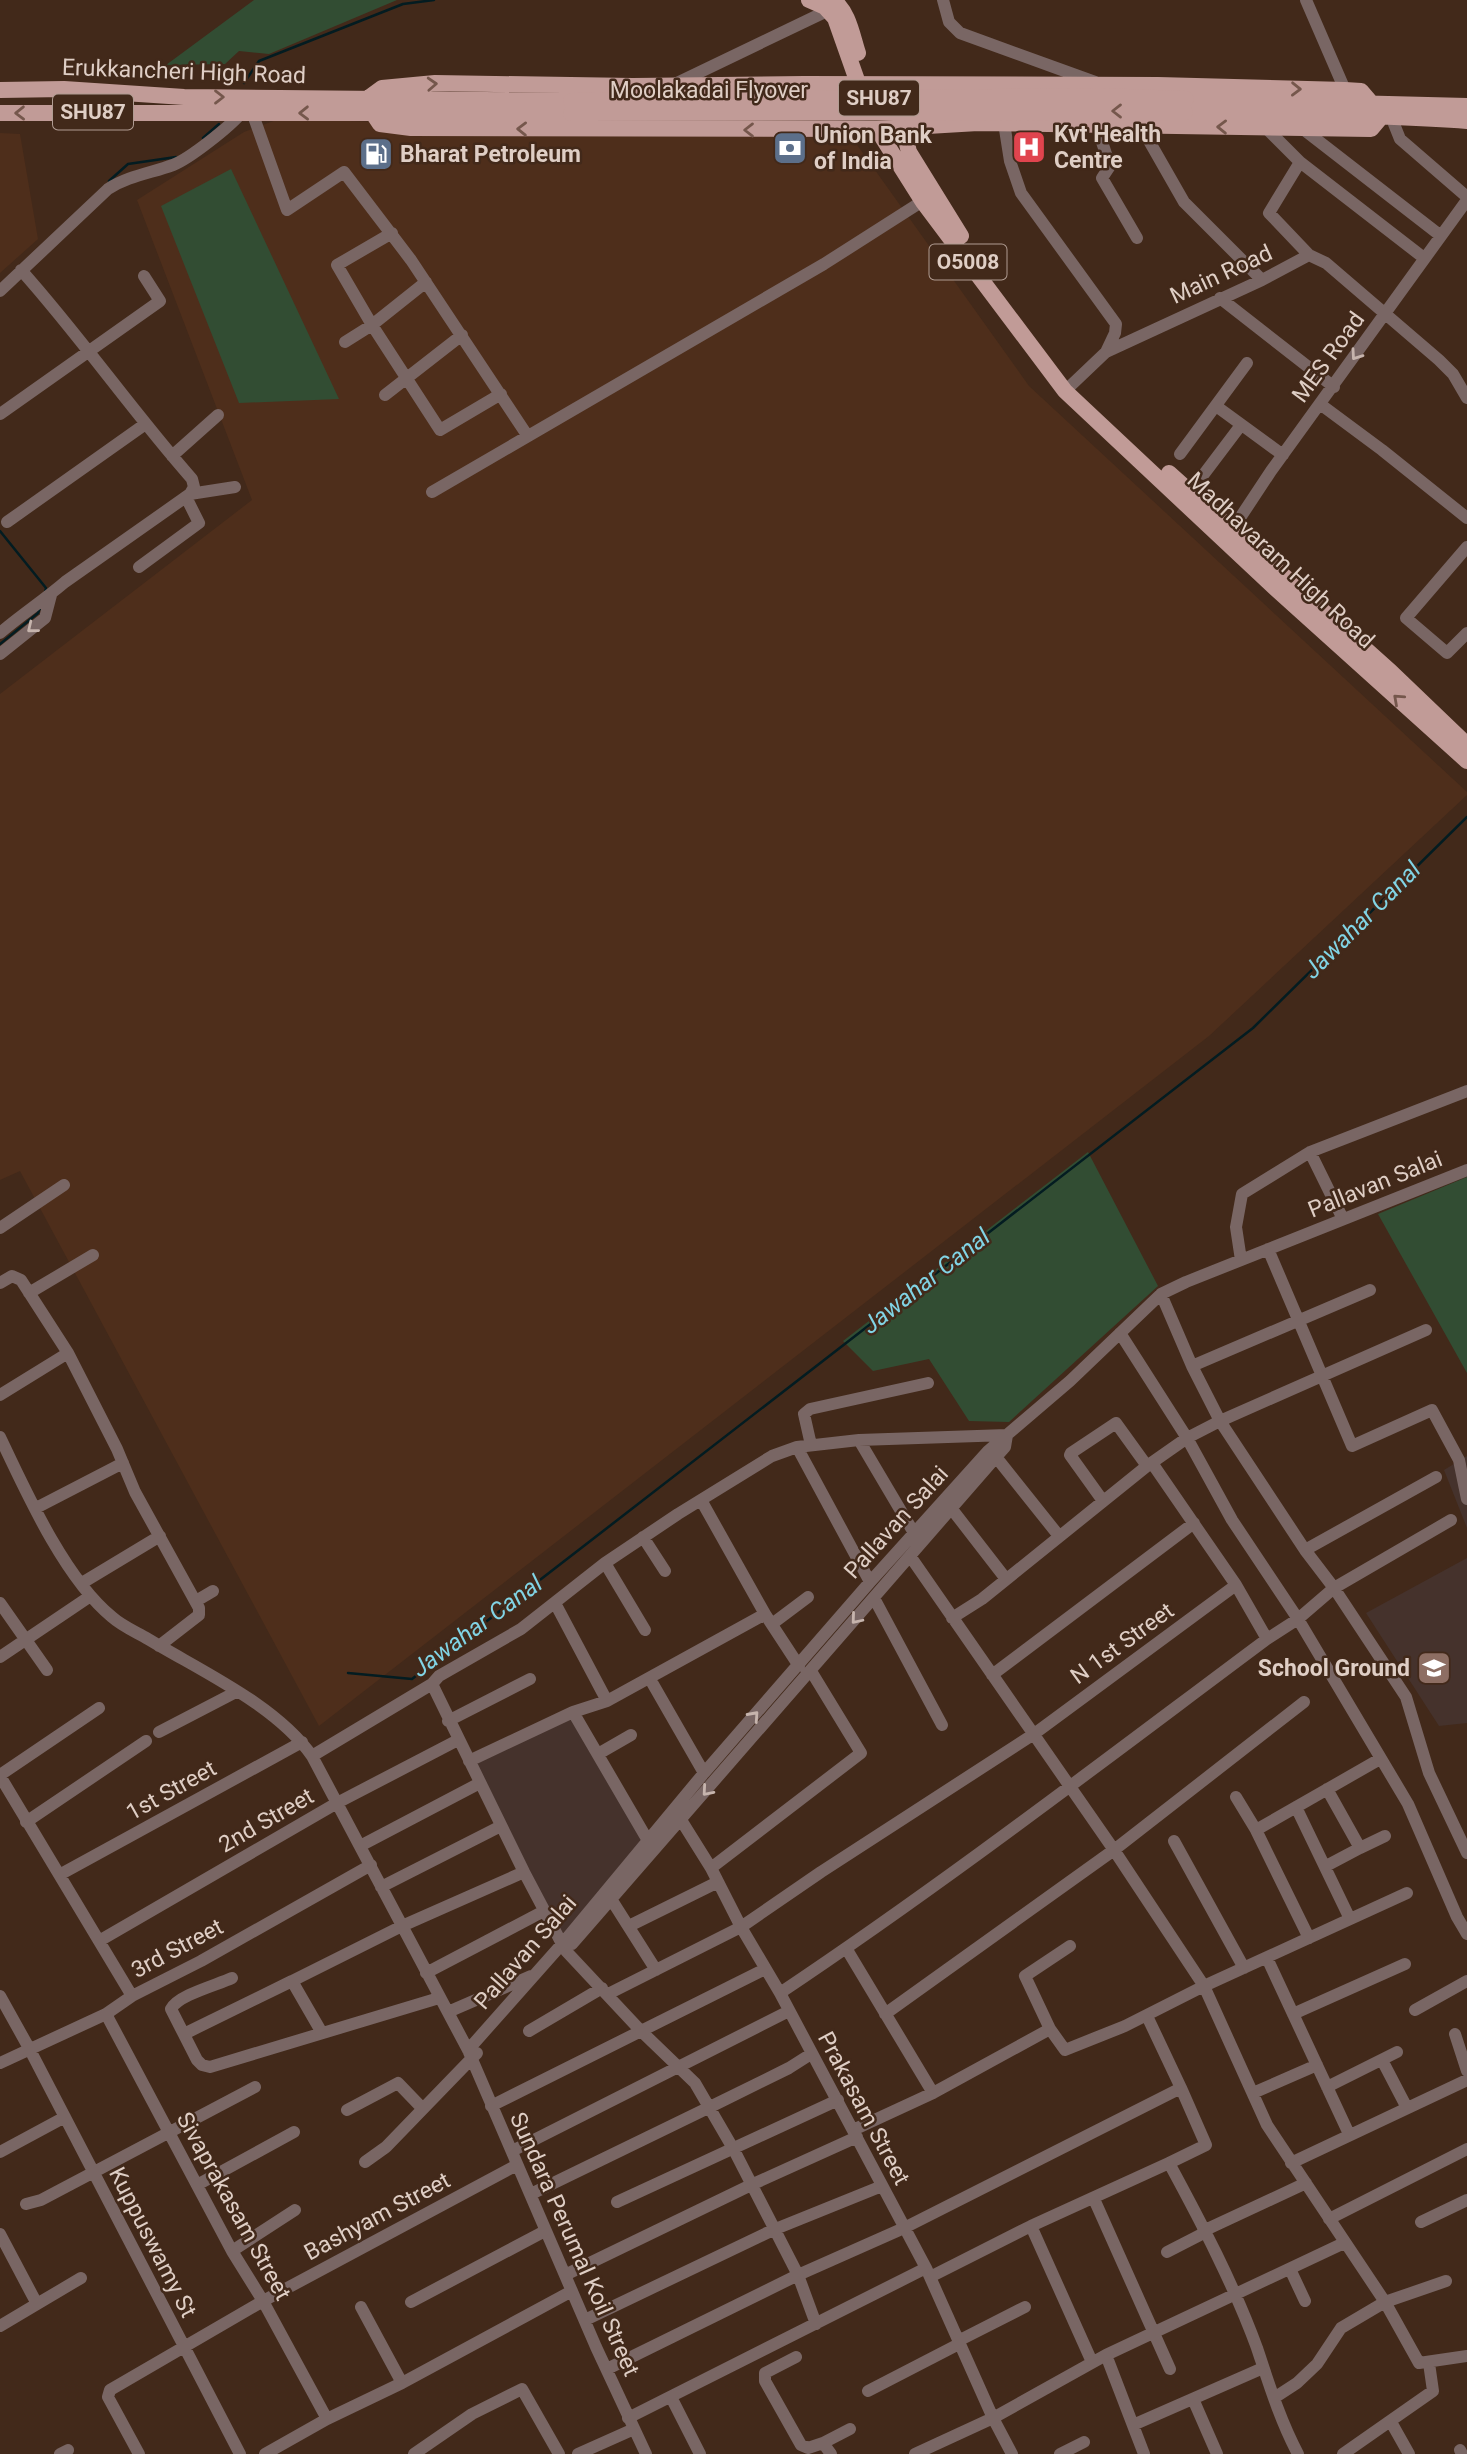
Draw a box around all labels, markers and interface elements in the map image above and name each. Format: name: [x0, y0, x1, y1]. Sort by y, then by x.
street label: Erukkancheri High Road: [62, 54, 306, 89]
one-way arrow: [426, 76, 437, 91]
street label: Moolakadai Flyover: [610, 77, 808, 104]
road number: SHU87: [839, 80, 919, 116]
one-way arrow: [1291, 81, 1302, 96]
one-way arrow: [214, 89, 225, 105]
road number: SHU87: [53, 94, 133, 130]
one-way arrow: [1111, 103, 1122, 119]
one-way arrow: [14, 105, 25, 121]
one-way arrow: [298, 105, 309, 121]
one-way arrow: [1216, 119, 1227, 134]
one-way arrow: [516, 121, 527, 137]
place label: Kvt Health Centre: [1054, 121, 1161, 174]
one-way arrow: [744, 122, 754, 138]
place label: Union Bank of India: [814, 122, 933, 175]
hospital icon: Kvt Health Centre: [1010, 128, 1048, 166]
bank icon: Union Bank of India: [771, 129, 809, 167]
fuel station icon: Bharat Petroleum: [357, 135, 395, 173]
place label: Bharat Petroleum: [400, 141, 581, 168]
street label: Main Road: [1166, 239, 1276, 310]
road number: O5008: [930, 244, 1006, 280]
street label: MES Road: [1287, 307, 1370, 408]
one-way arrow: [1352, 347, 1364, 360]
street label: Madhavaram High Road: [1182, 467, 1380, 654]
one-way arrow: [28, 620, 40, 633]
one-way arrow: [1393, 694, 1406, 707]
water label: Jawahar Canal: [1298, 855, 1427, 984]
street label: Pallavan Salai: [1304, 1145, 1446, 1224]
water label: Jawahar Canal: [857, 1222, 996, 1339]
street label: Pallavan Salai: [839, 1460, 954, 1584]
water label: Jawahar Canal: [406, 1569, 548, 1683]
street label: N 1st Street: [1065, 1597, 1179, 1690]
one-way arrow: [852, 1611, 864, 1624]
school or university icon: School Ground: [1415, 1649, 1453, 1687]
place label: School Ground: [1258, 1655, 1410, 1682]
one-way arrow: [746, 1712, 758, 1725]
street label: 1st Street: [122, 1755, 221, 1826]
street label: 2nd Street: [214, 1782, 318, 1858]
one-way arrow: [703, 1782, 715, 1795]
street label: Pallavan Salai: [469, 1890, 582, 2015]
street label: 3rd Street: [127, 1913, 228, 1984]
street label: Prakasam Street: [812, 2027, 915, 2189]
street label: Sivaprakasam Street: [171, 2108, 296, 2305]
street label: Sundara Perumal Koil Street: [504, 2108, 645, 2380]
street label: Kuppuswamy St: [103, 2163, 202, 2322]
street label: Bashyam Street: [300, 2167, 455, 2266]

